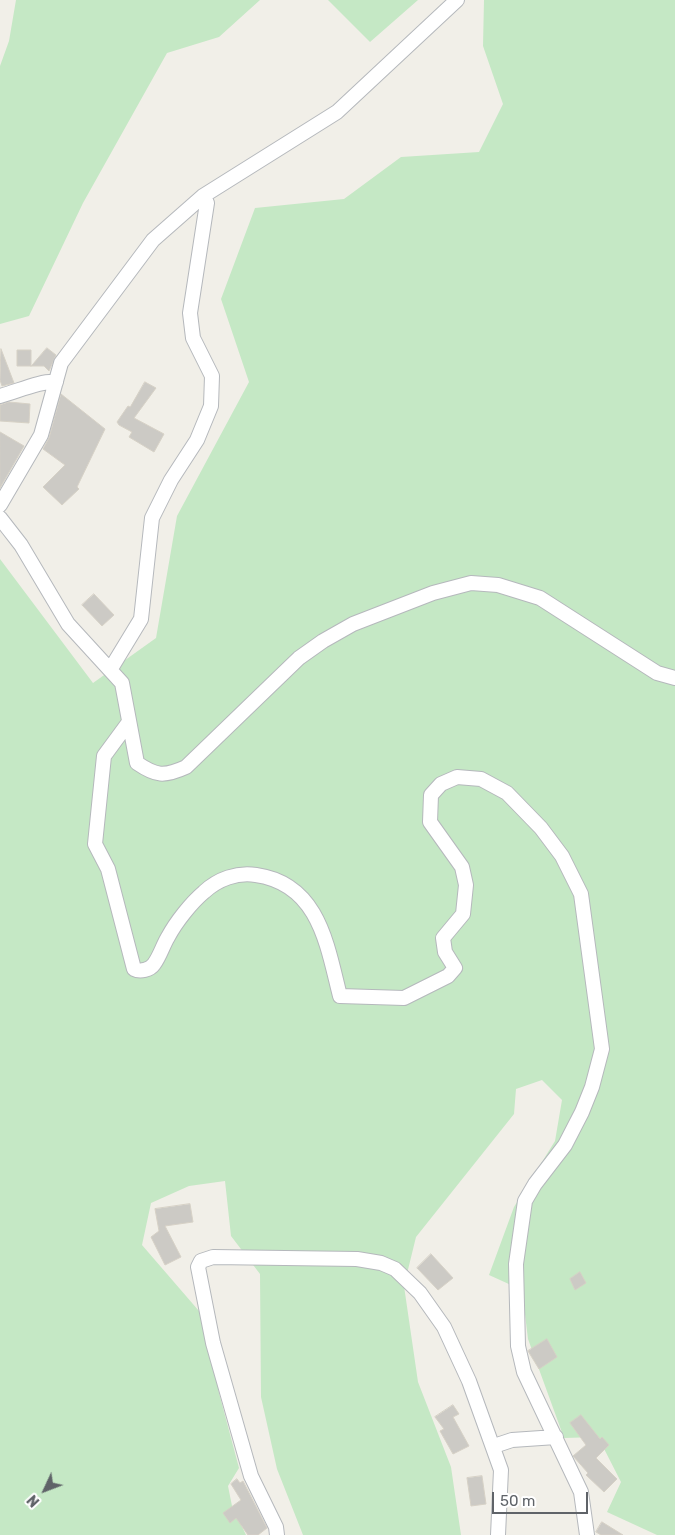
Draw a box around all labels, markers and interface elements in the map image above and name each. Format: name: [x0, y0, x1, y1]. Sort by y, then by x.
north arrow: [20, 1465, 70, 1515]
scale bar: [495, 1482, 591, 1514]
text: N: [24, 1491, 43, 1510]
text: 50 m: [500, 1492, 535, 1510]

